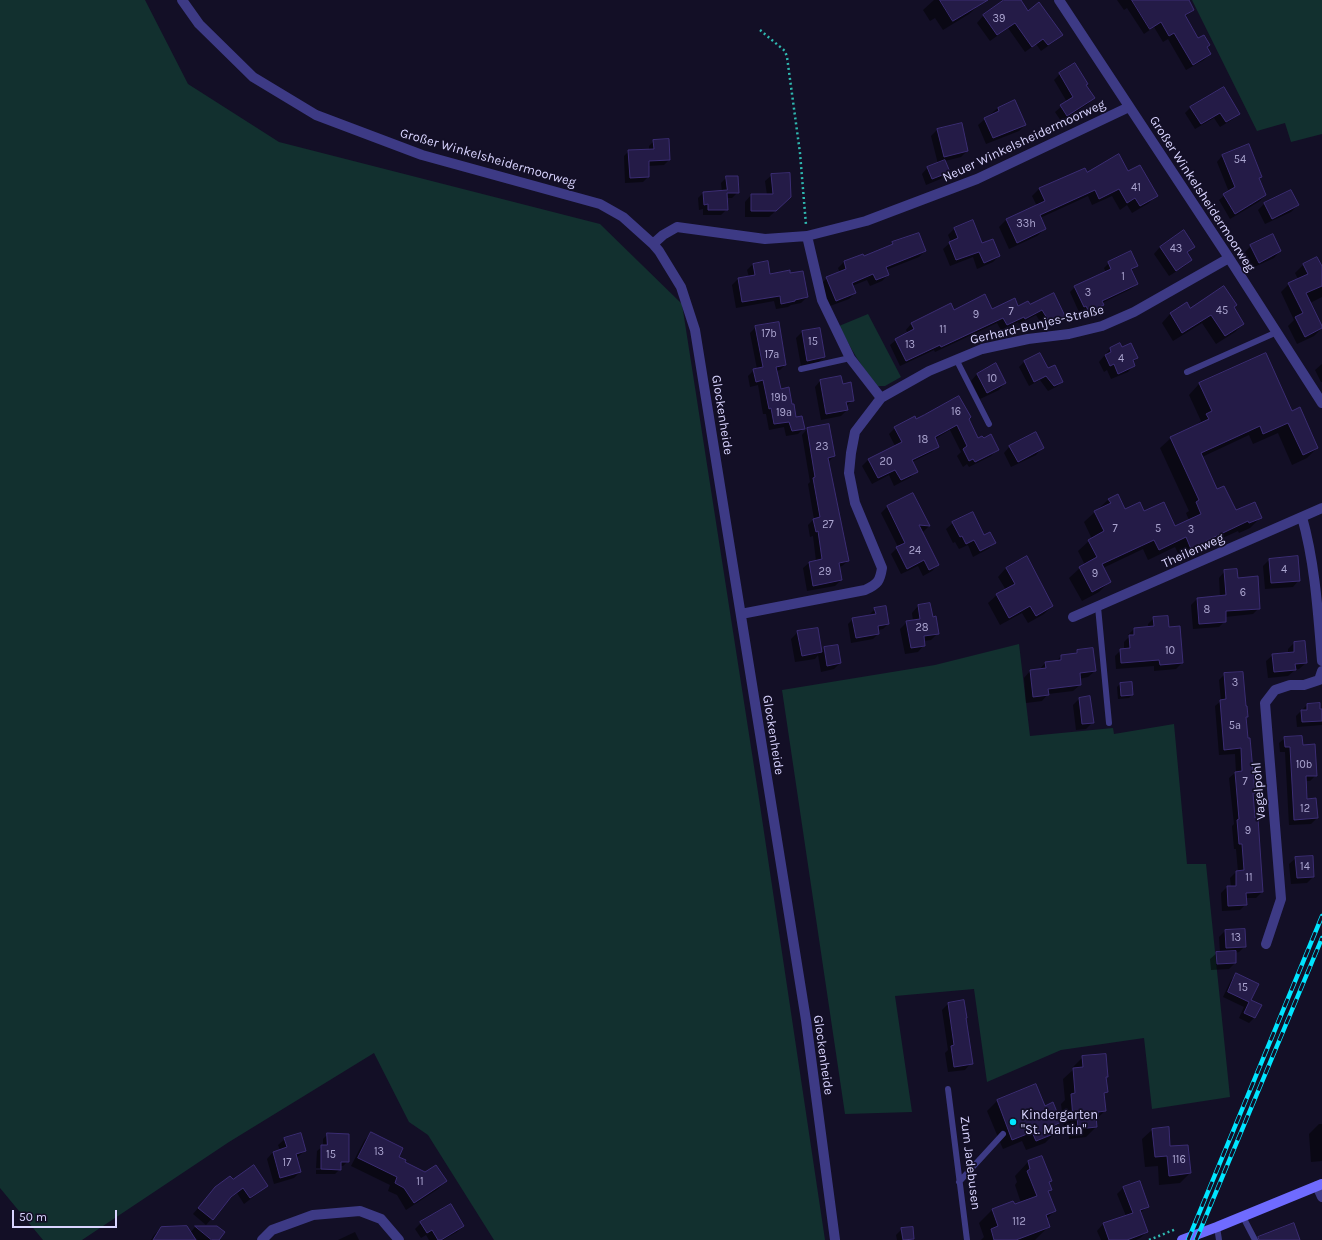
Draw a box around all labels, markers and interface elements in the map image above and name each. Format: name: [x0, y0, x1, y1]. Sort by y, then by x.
house number: 39: [993, 12, 1005, 26]
street label: Neuer Winkelsheidermoorweg: [940, 96, 1108, 186]
street label: Großer Winkelsheidermoorweg: [1146, 113, 1258, 275]
street label: Großer Winkelsheidermoorweg: [398, 125, 578, 191]
house number: 54: [1234, 153, 1246, 167]
house number: 41: [1131, 181, 1141, 195]
house number: 33h: [1016, 217, 1036, 231]
house number: 43: [1170, 242, 1182, 256]
house number: 1: [1121, 270, 1125, 284]
house number: 3: [1085, 286, 1091, 300]
street label: Gerhard-Bunjes-Straße: [969, 302, 1105, 348]
house number: 45: [1216, 304, 1228, 318]
house number: 7: [1008, 305, 1014, 319]
house number: 9: [973, 308, 979, 322]
house number: 11: [939, 323, 947, 337]
house number: 17b: [761, 327, 777, 341]
house number: 15: [808, 335, 818, 349]
house number: 13: [905, 338, 915, 352]
house number: 17a: [765, 348, 779, 362]
house number: 4: [1118, 352, 1124, 366]
house number: 10: [987, 372, 997, 386]
street label: Glockenheide: [708, 374, 736, 456]
house number: 19b: [771, 391, 787, 405]
house number: 16: [951, 405, 961, 419]
house number: 19a: [776, 406, 792, 420]
house number: 18: [918, 433, 928, 447]
house number: 23: [816, 440, 828, 454]
house number: 20: [880, 455, 892, 469]
house number: 27: [822, 518, 834, 532]
house number: 7: [1112, 522, 1118, 536]
house number: 5: [1155, 522, 1161, 536]
house number: 3: [1188, 523, 1194, 537]
street label: Theilenweg: [1159, 530, 1227, 572]
house number: 24: [909, 544, 921, 558]
house number: 4: [1281, 563, 1287, 577]
house number: 29: [819, 565, 831, 579]
house number: 9: [1092, 567, 1098, 581]
house number: 6: [1240, 586, 1246, 600]
house number: 8: [1204, 603, 1210, 617]
house number: 28: [915, 621, 929, 635]
house number: 10: [1165, 644, 1175, 658]
house number: 3: [1232, 676, 1238, 690]
street label: Glockenheide: [759, 694, 787, 776]
house number: 5a: [1229, 719, 1241, 733]
house number: 10b: [1296, 758, 1312, 772]
street label: Vagelpohl: [1249, 761, 1269, 821]
house number: 7: [1242, 775, 1248, 789]
house number: 12: [1300, 802, 1310, 816]
house number: 9: [1245, 824, 1251, 838]
house number: 14: [1300, 860, 1310, 874]
house number: 11: [1245, 871, 1253, 885]
house number: 13: [1231, 931, 1241, 945]
house number: 15: [1238, 981, 1248, 995]
street label: Glockenheide: [810, 1014, 836, 1096]
place label: Kindergarten "St. Martin": [1021, 1107, 1098, 1138]
street label: Zum Jadebusen: [956, 1115, 984, 1211]
marker: Kindergarten "St. Martin": [1008, 1117, 1018, 1127]
house number: 13: [374, 1145, 384, 1159]
house number: 15: [326, 1148, 336, 1162]
house number: 116: [1172, 1153, 1186, 1167]
house number: 17: [283, 1156, 291, 1170]
house number: 11: [416, 1175, 424, 1189]
scale bar: [14, 1202, 119, 1228]
text: 50 m: [19, 1210, 47, 1224]
house number: 112: [1012, 1215, 1026, 1229]

